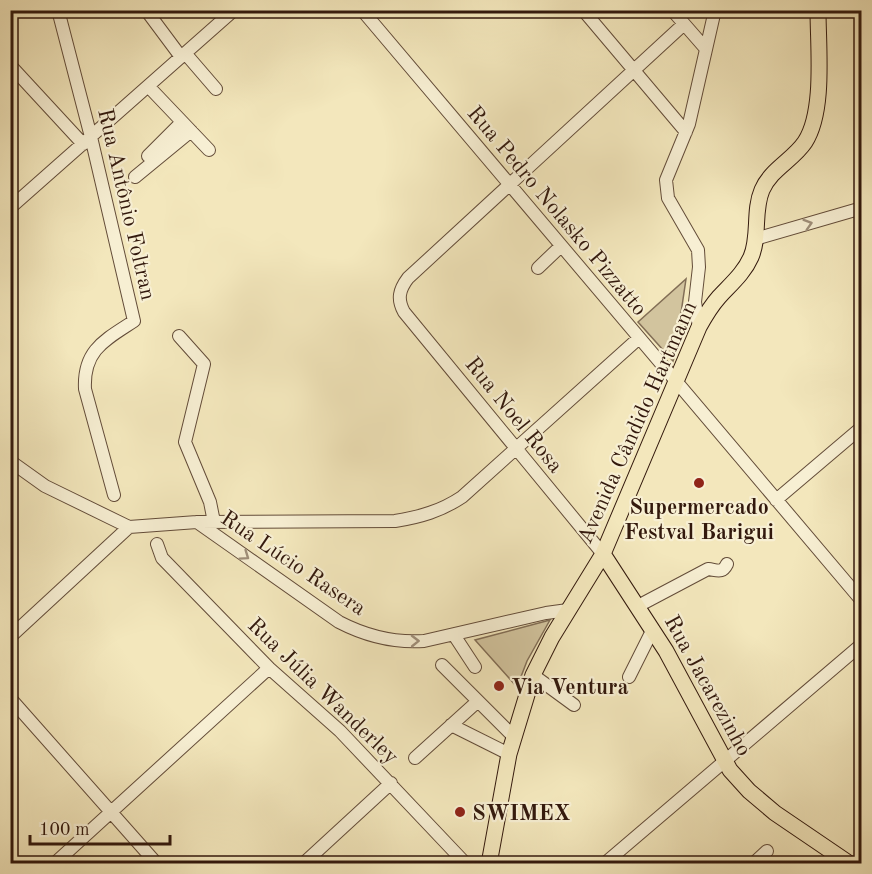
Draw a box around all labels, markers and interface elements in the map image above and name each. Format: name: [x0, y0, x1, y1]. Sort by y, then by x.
street label: Rua Pedro Nolasko Pizzatto: [462, 102, 650, 320]
street label: Rua Antônio Foltran: [93, 106, 159, 303]
one-way arrow: [802, 219, 813, 231]
street label: Avenida Cândido Hartmann: [574, 298, 701, 547]
street label: Rua Noel Rosa: [460, 353, 567, 477]
marker: Supermercado Festval Barigui: [692, 476, 706, 490]
place label: Supermercado Festval Barigui: [624, 497, 774, 544]
street label: Rua Lúcio Rasera: [216, 507, 370, 620]
one-way arrow: [238, 549, 249, 560]
street label: Rua Jacarezinho: [660, 612, 755, 760]
street label: Rua Júlia Wanderley: [243, 614, 402, 769]
one-way arrow: [411, 635, 420, 647]
place label: Via Ventura: [511, 677, 629, 699]
marker: Via Ventura: [492, 679, 506, 693]
place label: SWIMEX: [472, 803, 571, 825]
marker: SWIMEX: [453, 805, 467, 819]
scale bar: [30, 808, 170, 846]
text: 100 m: [39, 821, 90, 839]

